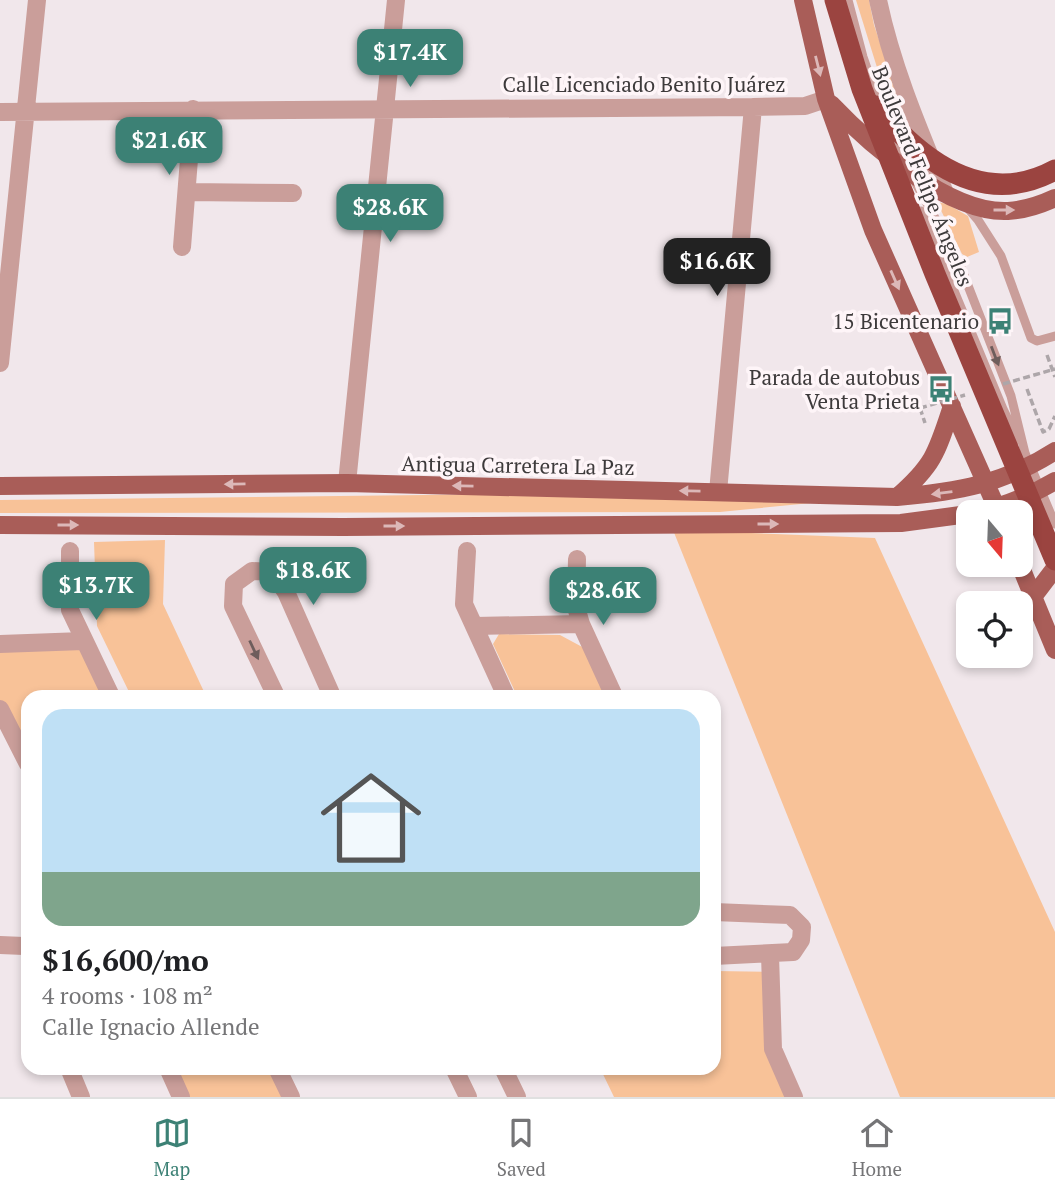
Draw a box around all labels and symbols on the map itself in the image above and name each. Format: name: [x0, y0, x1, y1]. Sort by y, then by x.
pin: $17.4K: [353, 29, 467, 89]
one-way arrow: [813, 56, 824, 78]
street label: Boulevard Felipe Ángeles: [866, 62, 980, 290]
street label: Calle Licenciado Benito Juárez: [502, 70, 786, 98]
pin: $21.6K: [112, 118, 226, 177]
pin: $28.6K: [333, 184, 447, 244]
one-way arrow: [994, 204, 1016, 216]
pin: $16.6K: [660, 238, 774, 298]
one-way arrow: [889, 270, 901, 290]
bus stop icon: 15 Bicentenario: [985, 306, 1015, 336]
place label: 15 Bicentenario: [832, 307, 979, 335]
one-way arrow: [990, 346, 1001, 367]
place label: Parada de autobus Venta Prieta: [749, 363, 920, 415]
bus stop icon: Parada de autobus Venta Prieta: [926, 374, 956, 404]
street label: Antigua Carretera La Paz: [401, 449, 635, 481]
one-way arrow: [224, 478, 246, 490]
one-way arrow: [451, 480, 473, 492]
one-way arrow: [679, 486, 701, 497]
one-way arrow: [931, 487, 953, 498]
north arrow: [956, 500, 1032, 578]
one-way arrow: [757, 518, 779, 530]
one-way arrow: [57, 519, 79, 531]
one-way arrow: [383, 521, 405, 532]
pin: $18.6K: [256, 548, 370, 607]
pin: $13.7K: [39, 562, 153, 622]
pin: $28.6K: [546, 568, 660, 627]
one-way arrow: [248, 640, 260, 660]

